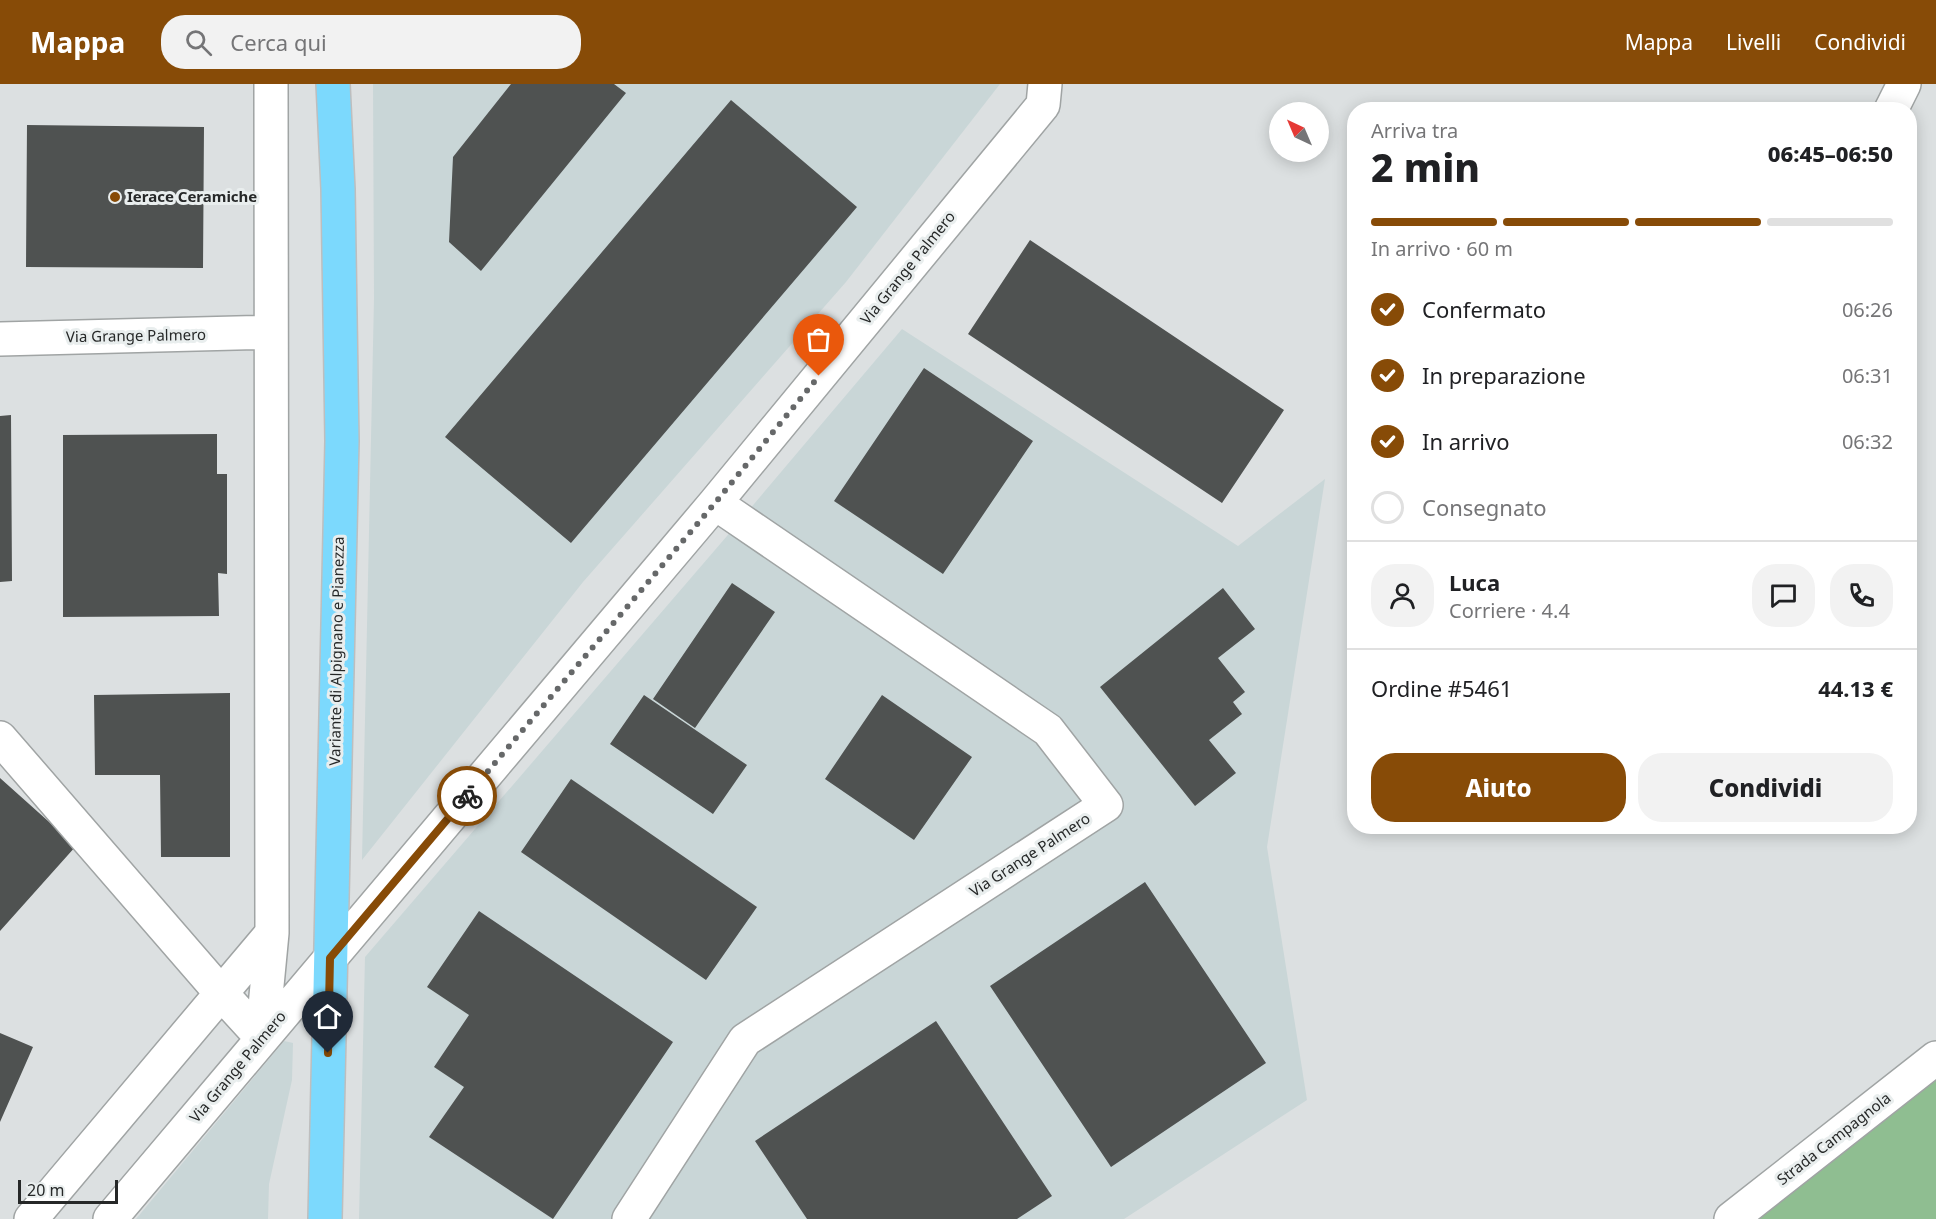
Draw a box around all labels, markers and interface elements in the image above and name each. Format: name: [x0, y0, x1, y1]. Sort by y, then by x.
search box: [161, 15, 581, 69]
text: Mappa: [30, 23, 125, 61]
icon: search: [182, 26, 215, 59]
text: Cerca qui: [230, 27, 327, 57]
text: Mappa: [1625, 28, 1693, 56]
text: Livelli: [1726, 28, 1781, 56]
text: Condividi: [1814, 28, 1906, 56]
north arrow: [1269, 102, 1329, 162]
map controls: [1269, 102, 1329, 162]
text: Arriva tra: [1371, 117, 1458, 144]
text: 06:45–06:50: [1768, 138, 1893, 168]
text: 2 min: [1371, 140, 1480, 193]
place label: Ierace Ceramiche: [127, 186, 257, 206]
marker: Ierace Ceramiche: [108, 190, 122, 204]
street label: Via Grange Palmero: [855, 207, 959, 328]
text: In arrivo · 60 m: [1371, 235, 1513, 262]
icon: check: [1371, 293, 1404, 326]
text: Confermato: [1422, 294, 1546, 324]
text: 06:26: [1842, 296, 1893, 323]
pin: [793, 314, 844, 376]
icon: bag: [802, 323, 835, 356]
street label: Via Grange Palmero: [66, 324, 206, 346]
icon: check: [1371, 359, 1404, 392]
text: In preparazione: [1422, 360, 1586, 390]
text: 06:31: [1842, 362, 1893, 389]
icon: check: [1371, 425, 1404, 458]
text: In arrivo: [1422, 426, 1509, 456]
text: 06:32: [1842, 428, 1893, 455]
text: Consegnato: [1422, 492, 1546, 522]
street label: Variante di Alpignano e Pianezza: [324, 536, 348, 766]
button: person: [1371, 564, 1434, 627]
button: chat: [1752, 564, 1815, 627]
button: phone: [1830, 564, 1893, 627]
text: Luca: [1449, 567, 1500, 597]
text: Corriere · 4.4: [1449, 597, 1570, 624]
text: Ordine #5461: [1371, 673, 1512, 703]
text: 44.13 €: [1818, 673, 1893, 703]
button: Aiuto: [1371, 753, 1626, 822]
button: Condividi: [1638, 753, 1893, 822]
courier: [437, 766, 497, 826]
icon: bike: [451, 780, 484, 813]
street label: Via Grange Palmero: [965, 808, 1094, 901]
pin: [302, 991, 353, 1053]
icon: home: [311, 1000, 344, 1033]
street label: Via Grange Palmero: [185, 1006, 290, 1126]
street label: Strada Campagnola: [1772, 1088, 1894, 1189]
scale bar: [18, 1177, 118, 1204]
text: 20 m: [27, 1179, 64, 1201]

